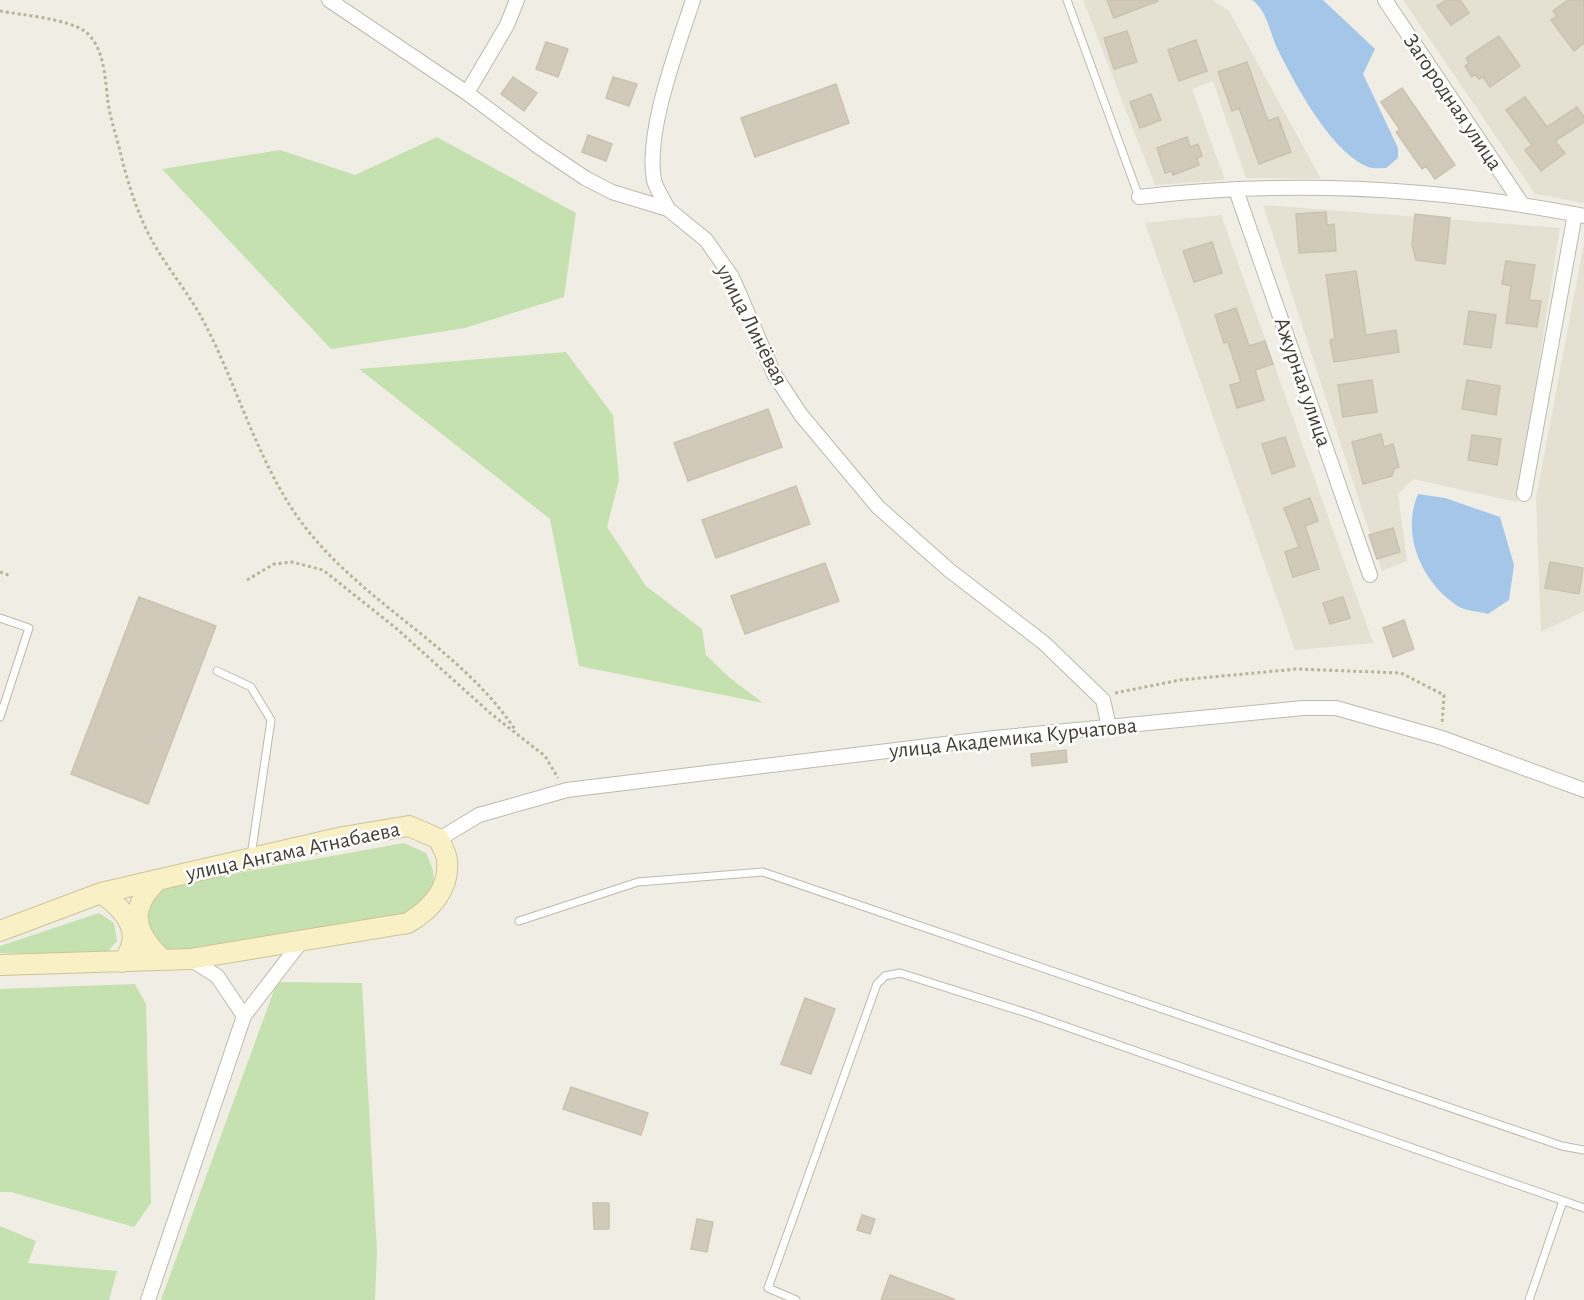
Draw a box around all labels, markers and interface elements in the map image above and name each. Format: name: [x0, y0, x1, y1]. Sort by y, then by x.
street label: Загородная улица: [1399, 30, 1507, 174]
street label: улица Линёвая: [712, 260, 792, 389]
street label: Ажурная улица: [1271, 314, 1335, 450]
street label: улица Академика Курчатова: [887, 714, 1138, 762]
street label: улица Ангама Атнабаева: [183, 818, 402, 885]

